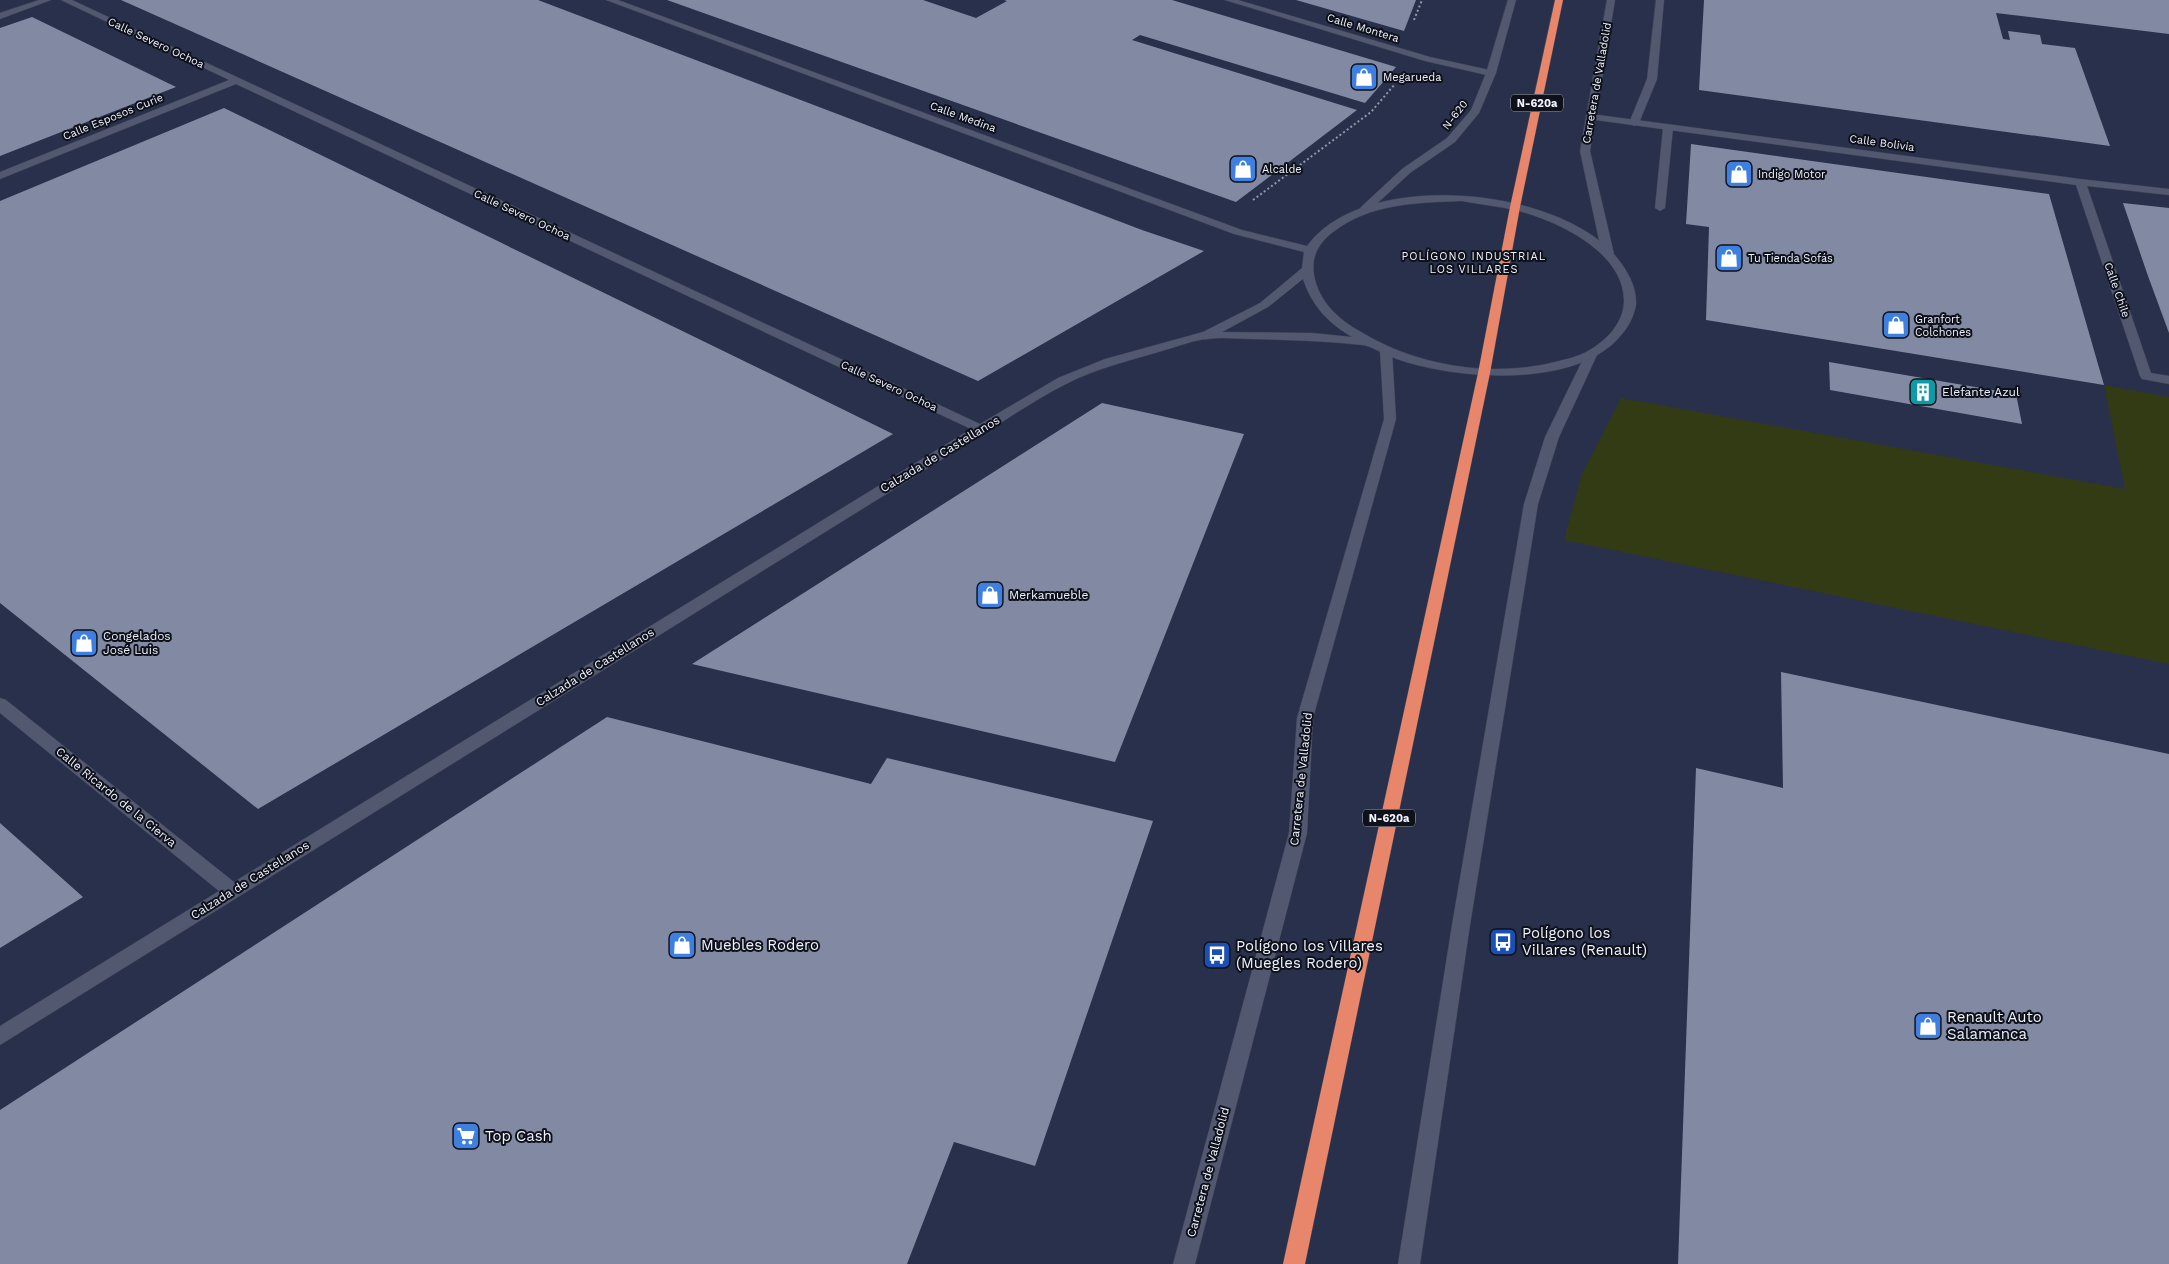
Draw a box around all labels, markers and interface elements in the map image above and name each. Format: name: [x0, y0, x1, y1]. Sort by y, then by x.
street label: Calle Montera: [1325, 11, 1401, 45]
street label: Calle Severo Ochoa: [106, 15, 206, 71]
street label: Carretera de Valladolid: [1580, 21, 1614, 145]
shop icon: Megarueda: [1349, 62, 1379, 92]
place label: Megarueda: [1383, 71, 1441, 84]
street label: Calle Esposos Curie: [61, 91, 165, 143]
road number: N-620a: [1511, 95, 1563, 112]
street label: N-620: [1440, 98, 1471, 132]
street label: Calle Medina: [928, 99, 998, 135]
street label: Calle Bolivia: [1849, 132, 1915, 154]
shop icon: Alcalde: [1228, 154, 1258, 184]
shop icon: Indigo Motor: [1724, 159, 1754, 189]
place label: Alcalde: [1262, 163, 1302, 176]
place label: Indigo Motor: [1758, 168, 1826, 181]
street label: Calle Severo Ochoa: [472, 187, 572, 243]
shop icon: Tu Tienda Sofás: [1714, 243, 1744, 273]
district label: POLÍGONO INDUSTRIAL LOS VILLARES: [1402, 249, 1546, 276]
place label: Tu Tienda Sofás: [1748, 252, 1833, 265]
street label: Calle Chile: [2101, 261, 2133, 319]
shop icon: Granfort Colchones: [1881, 310, 1911, 340]
place label: Granfort Colchones: [1915, 313, 1971, 339]
street label: Calle Severo Ochoa: [839, 358, 939, 414]
building icon: Elefante Azul: [1908, 377, 1938, 407]
place label: Elefante Azul: [1942, 385, 2020, 399]
street label: Calzada de Castellanos: [878, 413, 1002, 495]
shop icon: Merkamueble: [975, 580, 1005, 610]
place label: Merkamueble: [1009, 588, 1088, 602]
street label: Calzada de Castellanos: [533, 625, 657, 709]
shop icon: Congelados José Luis: [69, 628, 99, 658]
place label: Congelados José Luis: [103, 629, 171, 657]
street label: Carretera de Valladolid: [1287, 712, 1315, 846]
street label: Calle Ricardo de la Cierva: [53, 744, 179, 850]
road number: N-620a: [1363, 810, 1415, 826]
street label: Calzada de Castellanos: [188, 838, 312, 922]
place label: Polígono los Villares (Renault): [1522, 924, 1647, 959]
bus stop icon: Polígono los Villares (Renault): [1488, 927, 1518, 957]
shop icon: Muebles Rodero: [667, 930, 697, 960]
place label: Muebles Rodero: [701, 936, 819, 954]
place label: Polígono los Villares (Muegles Rodero): [1236, 937, 1383, 972]
bus stop icon: Polígono los Villares (Muegles Rodero): [1202, 940, 1232, 970]
place label: Renault Auto Salamanca: [1947, 1008, 2042, 1043]
shop icon: Renault Auto Salamanca: [1913, 1011, 1943, 1041]
street label: Carretera de Valladolid: [1184, 1106, 1232, 1238]
supermarket icon: Top Cash: [451, 1121, 481, 1151]
place label: Top Cash: [485, 1127, 552, 1145]

